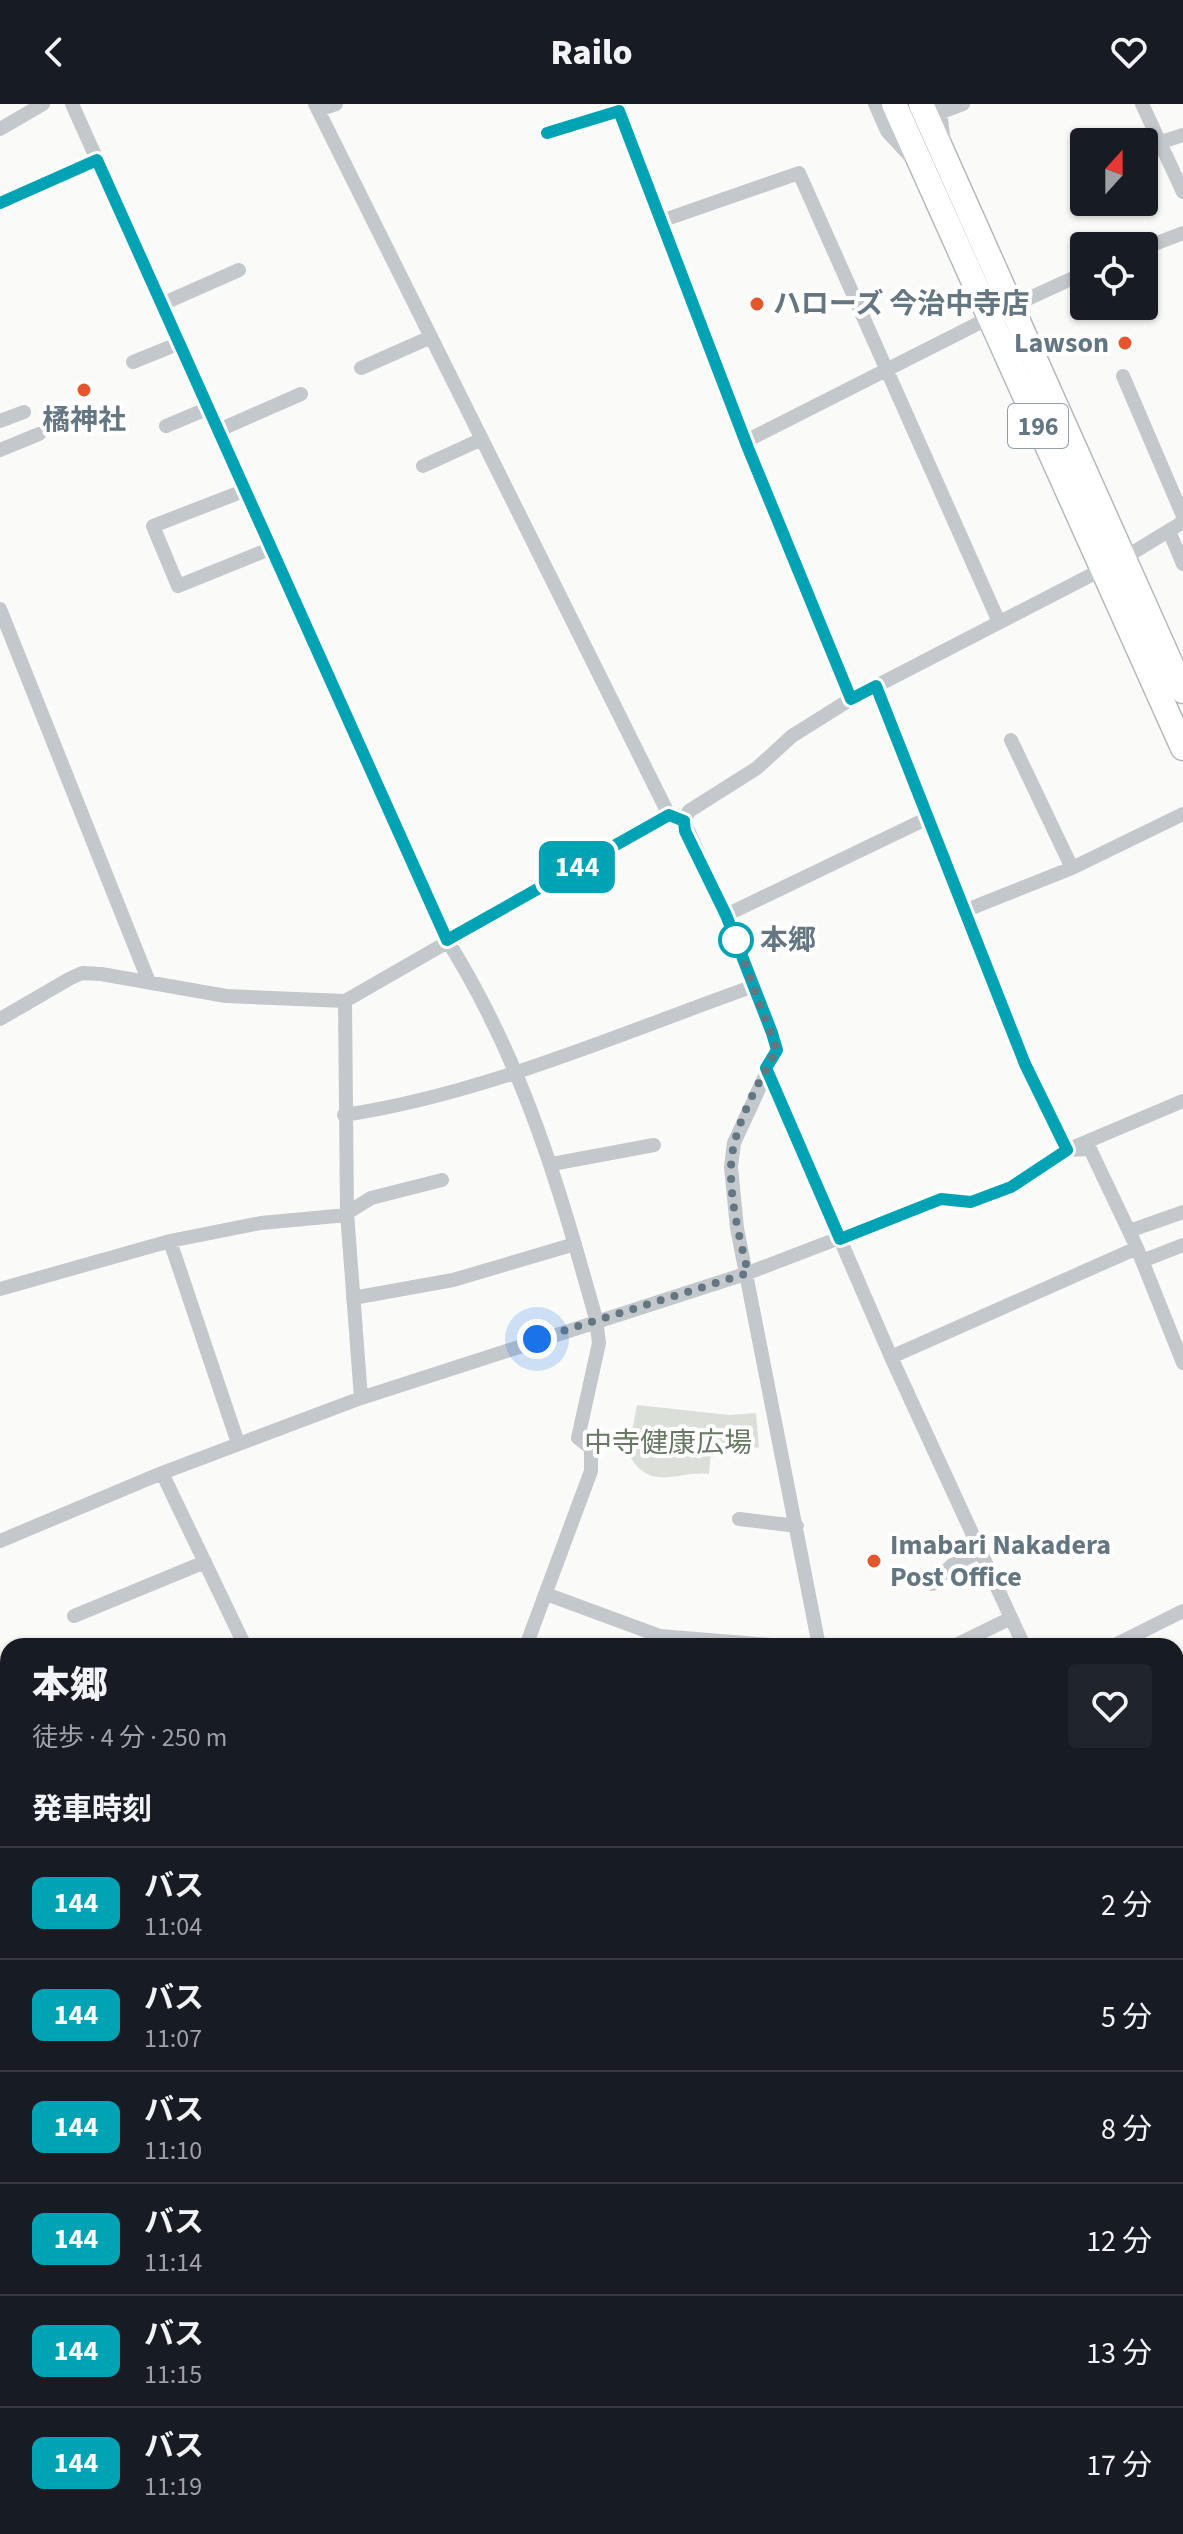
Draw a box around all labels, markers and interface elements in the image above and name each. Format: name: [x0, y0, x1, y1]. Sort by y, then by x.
text: Railo: [551, 27, 632, 78]
icon: back: [32, 30, 76, 74]
icon: heart: [1107, 30, 1151, 74]
north arrow: [1070, 128, 1158, 216]
map controls: [1070, 128, 1158, 320]
button: locate: [1070, 232, 1158, 320]
place label: ハローズ 今治中寺店: [773, 284, 1029, 324]
marker: ハローズ 今治中寺店: [748, 295, 766, 313]
place label: Lawson: [1014, 323, 1109, 363]
marker: Lawson: [1116, 334, 1134, 352]
marker: 橘神社: [75, 381, 93, 399]
place label: 橘神社: [42, 400, 126, 440]
road number: 196: [1008, 404, 1068, 448]
line badge: 144: [531, 841, 623, 893]
text: 144: [555, 847, 599, 887]
place label: 本郷: [760, 920, 816, 960]
marker: 本郷: [719, 923, 753, 957]
your location: [517, 1319, 557, 1359]
park label: 中寺健康広場: [584, 1423, 752, 1463]
place label: Imabari Nakadera Post Office: [890, 1525, 1111, 1597]
marker: Imabari Nakadera Post Office: [865, 1552, 883, 1570]
text: 本郷: [32, 1659, 108, 1713]
button: heart: [1068, 1664, 1152, 1748]
text: 徒歩 · 4 分 · 250 m: [32, 1719, 227, 1756]
text: 発車時刻: [32, 1788, 152, 1831]
text: バス: [144, 1865, 204, 1908]
text: 144: [54, 1883, 98, 1923]
text: 2 分: [1101, 1884, 1152, 1927]
text: 11:04: [144, 1908, 202, 1945]
text: バス: [144, 1977, 204, 2020]
text: 144: [54, 1995, 98, 2035]
text: 5 分: [1101, 1996, 1152, 2039]
text: 11:07: [144, 2020, 202, 2057]
text: バス: [144, 2089, 204, 2132]
text: 144: [54, 2107, 98, 2147]
text: 8 分: [1101, 2108, 1152, 2151]
text: 11:10: [144, 2132, 202, 2169]
text: バス: [144, 2201, 204, 2244]
text: 144: [54, 2219, 98, 2259]
text: 12 分: [1086, 2220, 1152, 2263]
text: 11:14: [144, 2244, 202, 2281]
text: バス: [144, 2313, 204, 2356]
text: 144: [54, 2331, 98, 2371]
text: 13 分: [1086, 2332, 1152, 2375]
text: 11:15: [144, 2356, 202, 2393]
text: バス: [144, 2425, 204, 2468]
text: 144: [54, 2443, 98, 2483]
text: 17 分: [1086, 2444, 1152, 2487]
text: 11:19: [144, 2468, 202, 2505]

